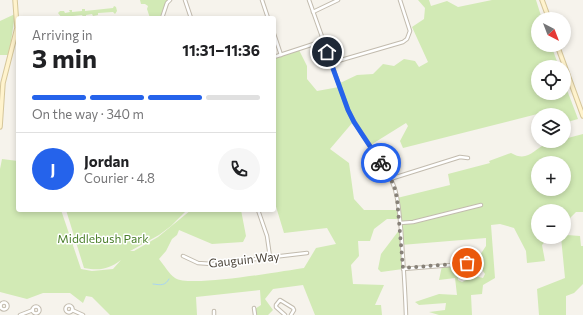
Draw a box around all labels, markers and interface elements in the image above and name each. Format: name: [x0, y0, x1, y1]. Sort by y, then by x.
north arrow: [531, 12, 571, 52]
map controls: [531, 12, 571, 244]
text: Arriving in: [32, 27, 92, 43]
pin: [310, 35, 344, 69]
text: 11:31–11:36: [182, 41, 260, 59]
icon: home: [316, 41, 338, 63]
text: 3 min: [32, 42, 97, 73]
button: locate: [531, 60, 571, 100]
text: On the way · 340 m: [32, 106, 144, 122]
button: layers: [531, 108, 571, 148]
courier: [361, 143, 401, 183]
button: phone: [218, 148, 260, 190]
text: Jordan: [84, 152, 129, 170]
icon: bike: [370, 152, 392, 174]
button: +: [531, 156, 571, 196]
text: J: [51, 160, 55, 178]
text: Courier · 4.8: [84, 170, 155, 186]
button: −: [531, 204, 571, 244]
park label: Middlebush Park: [57, 231, 149, 245]
pin: [450, 246, 484, 280]
street label: Gauguin Way: [208, 248, 280, 270]
icon: bag: [456, 252, 478, 274]

